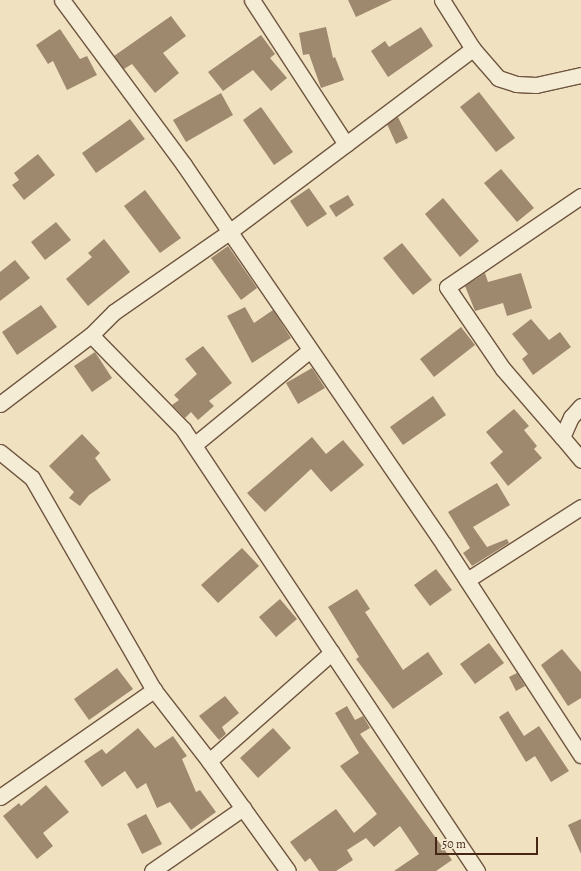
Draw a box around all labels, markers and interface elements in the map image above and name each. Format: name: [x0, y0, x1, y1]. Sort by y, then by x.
scale bar: [437, 829, 540, 855]
text: 50 m: [442, 836, 466, 852]

